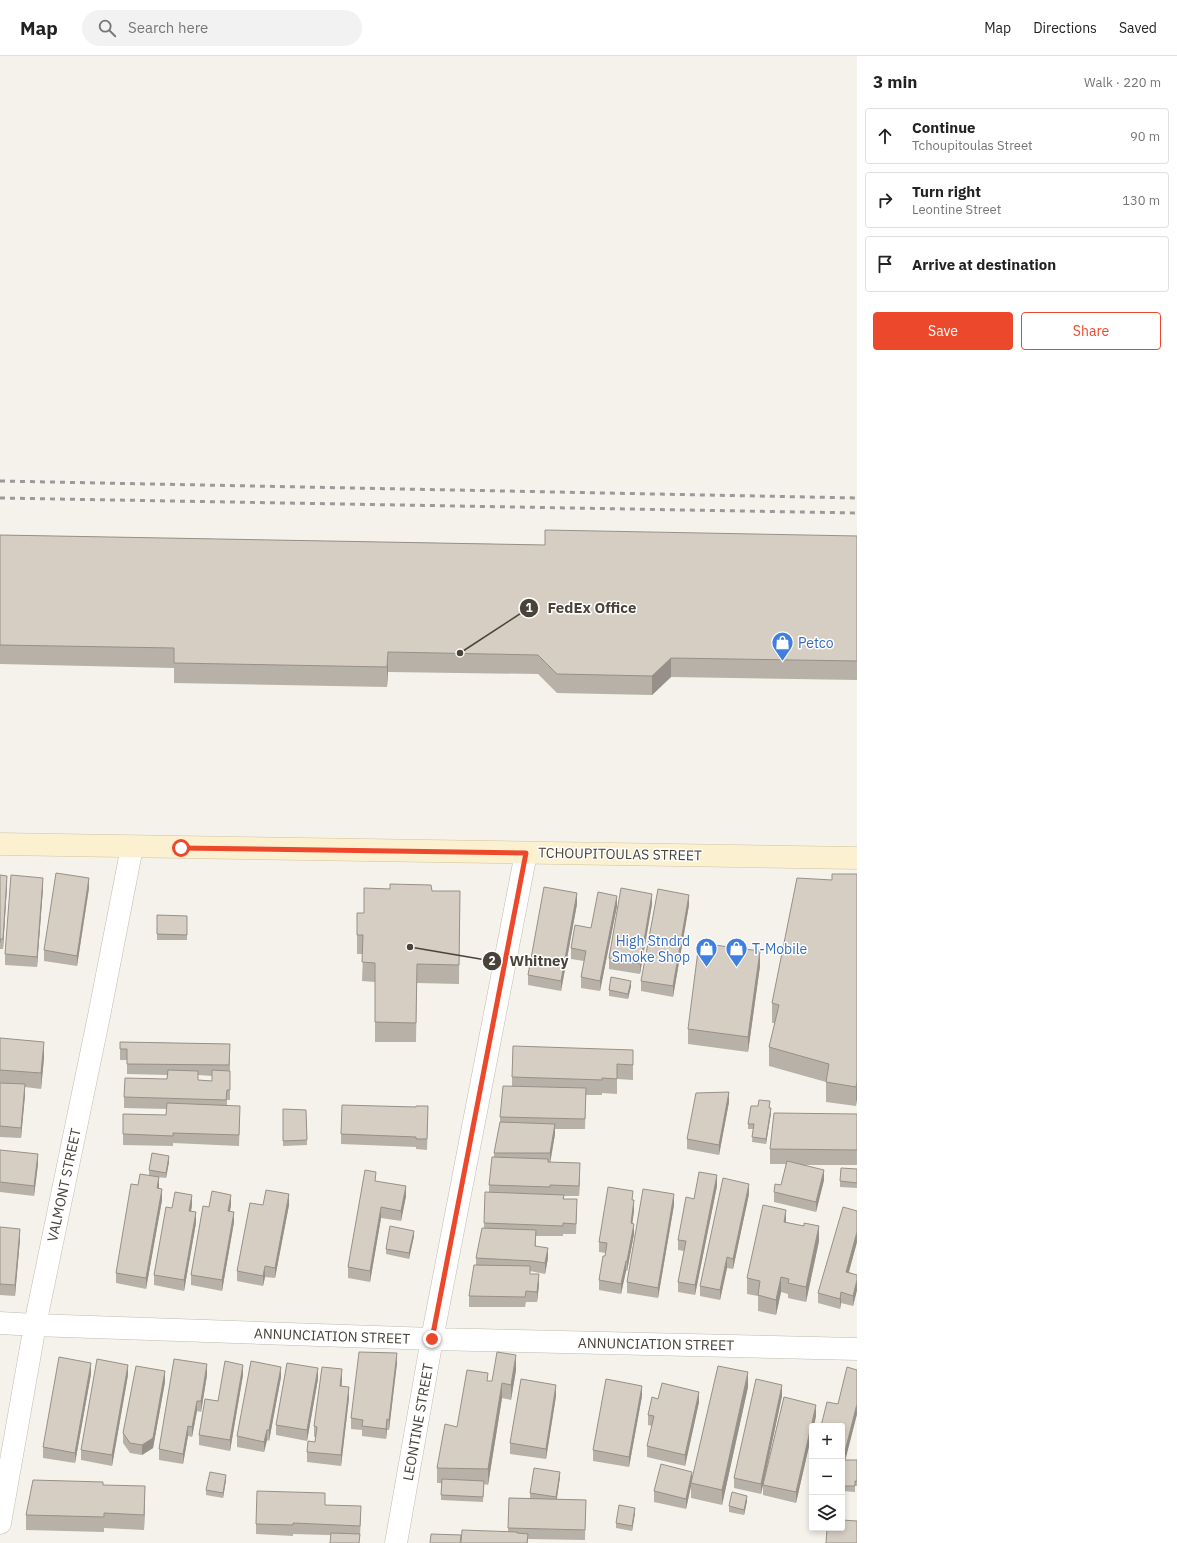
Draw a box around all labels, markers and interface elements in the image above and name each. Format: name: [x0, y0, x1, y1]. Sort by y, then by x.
search box: [82, 10, 362, 46]
text: Map: [20, 16, 58, 40]
icon: search: [96, 17, 118, 39]
text: Search here: [128, 18, 208, 37]
text: Map: [984, 19, 1011, 37]
text: Directions: [1033, 19, 1097, 37]
text: Saved: [1119, 19, 1157, 37]
text: 3 min: [873, 71, 917, 93]
text: Walk · 220 m: [1084, 74, 1161, 91]
text: Continue: [912, 118, 976, 137]
icon: ahead: [874, 125, 896, 147]
text: 90 m: [1130, 128, 1160, 145]
text: Tchoupitoulas Street: [912, 137, 1033, 154]
text: Turn right: [912, 182, 981, 201]
icon: right: [874, 189, 896, 211]
text: 130 m: [1122, 192, 1160, 209]
text: Leontine Street: [912, 201, 1001, 218]
icon: arrive: [874, 253, 896, 275]
text: Arrive at destination: [912, 255, 1056, 274]
button: Save: [873, 312, 1013, 350]
button: Share: [1021, 312, 1161, 350]
callout: FedEx Office: [519, 595, 644, 622]
text: FedEx Office: [548, 598, 636, 617]
text: 1: [525, 600, 533, 615]
shop icon: Petco: [769, 630, 795, 663]
place label: Petco: [798, 634, 834, 652]
route start: [172, 839, 190, 857]
street label: TCHOUPITOULAS STREET: [538, 844, 702, 864]
place label: High Stndrd Smoke Shop: [612, 932, 690, 966]
shop icon: High Stndrd Smoke Shop: [693, 936, 719, 969]
shop icon: T-Mobile: [723, 936, 749, 969]
place label: T-Mobile: [752, 940, 808, 958]
callout: Whitney: [482, 947, 577, 974]
text: Whitney: [510, 951, 568, 970]
text: 2: [488, 953, 496, 968]
street label: VALMONT STREET: [43, 1127, 85, 1243]
street label: ANNUNCIATION STREET: [254, 1324, 410, 1348]
route end: [423, 1330, 441, 1348]
street label: ANNUNCIATION STREET: [578, 1334, 734, 1354]
street label: LEONTINE STREET: [399, 1362, 437, 1482]
map controls: [809, 1423, 845, 1531]
button: +: [809, 1423, 845, 1459]
button: −: [809, 1459, 845, 1495]
button: layers: [809, 1495, 845, 1531]

